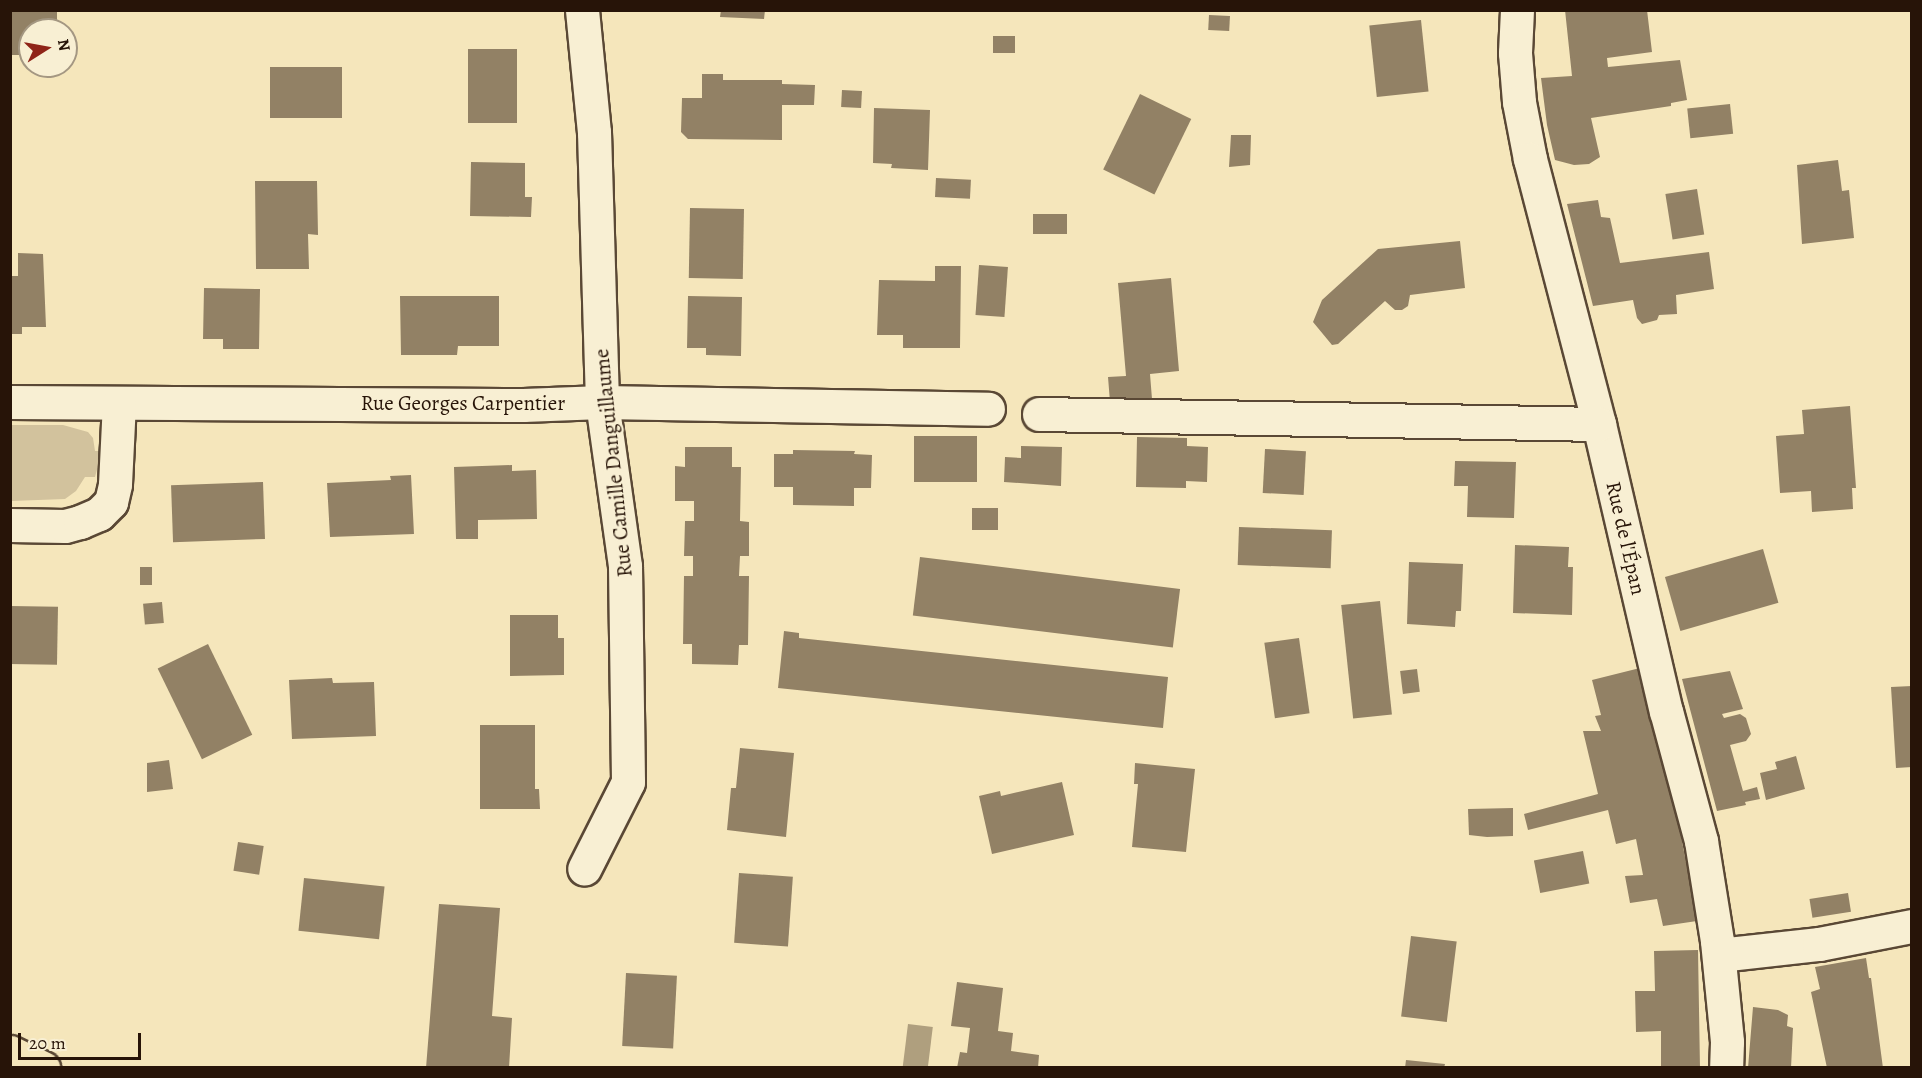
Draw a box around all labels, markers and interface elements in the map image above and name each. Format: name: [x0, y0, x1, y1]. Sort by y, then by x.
north arrow: [18, 18, 78, 78]
text: N: [52, 37, 76, 53]
street label: Rue Camille Danguillaume: [588, 348, 638, 578]
street label: Rue Georges Carpentier: [361, 390, 565, 416]
street label: Rue de l'Épan: [1601, 479, 1651, 597]
scale bar: [21, 1021, 144, 1059]
text: 20 m: [29, 1031, 66, 1055]

